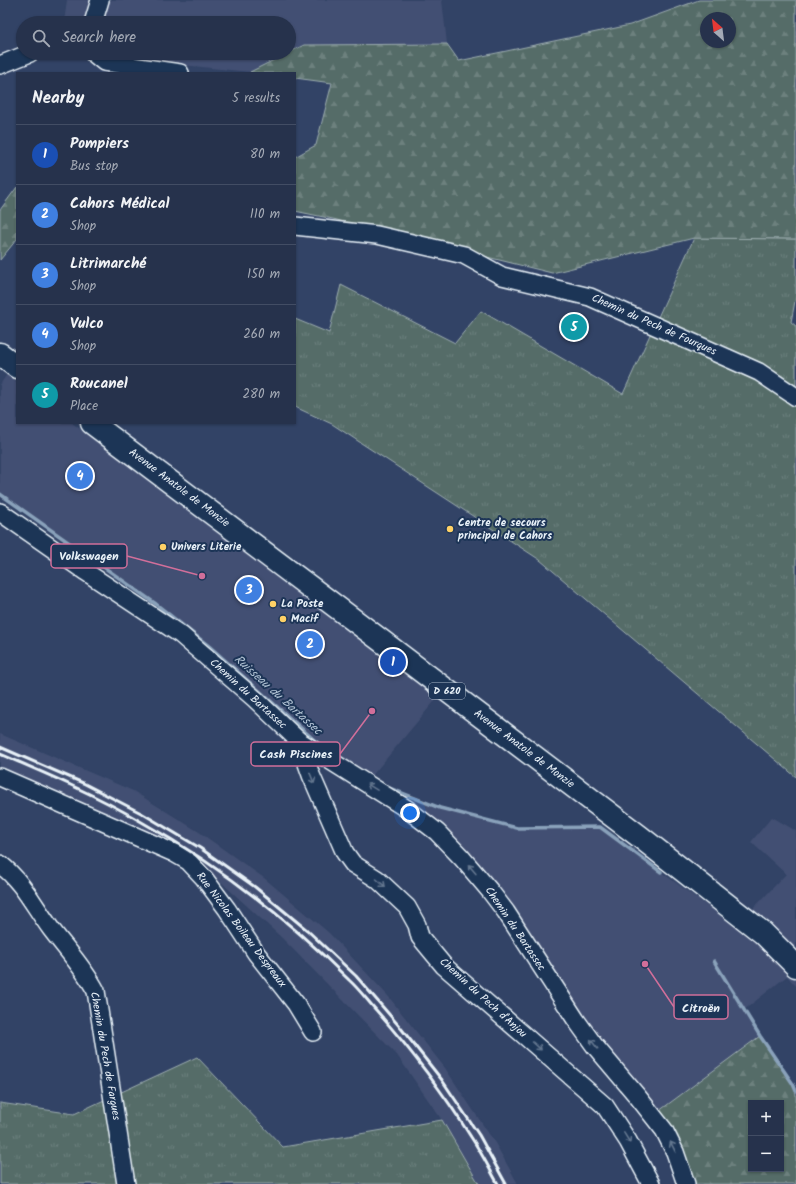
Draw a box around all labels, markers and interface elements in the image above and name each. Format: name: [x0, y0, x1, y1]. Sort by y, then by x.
north arrow: [700, 12, 736, 48]
search box: [16, 16, 296, 60]
text: Search here: [62, 26, 136, 50]
icon: search: [30, 27, 52, 49]
text: Nearby: [32, 85, 84, 112]
text: 5 results: [232, 88, 280, 109]
text: Pompiers: [70, 132, 129, 156]
text: 1: [43, 144, 47, 165]
text: 80 m: [250, 144, 280, 165]
text: Bus stop: [70, 156, 118, 177]
text: Cahors Médical: [70, 192, 170, 216]
text: 2: [41, 204, 49, 225]
text: 110 m: [250, 204, 280, 225]
text: Shop: [70, 216, 96, 237]
text: Litrimarché: [70, 252, 146, 276]
text: 3: [41, 264, 49, 285]
text: 150 m: [247, 264, 280, 285]
text: Shop: [70, 276, 96, 297]
street label: Chemin du Pech de Fourques: [589, 289, 720, 361]
text: Vulco: [70, 312, 103, 336]
pin: 5: [561, 312, 587, 342]
text: 4: [41, 324, 49, 345]
text: 260 m: [243, 324, 280, 345]
text: Shop: [70, 336, 96, 357]
text: Roucanel: [70, 372, 128, 396]
text: 5: [42, 384, 48, 405]
text: 280 m: [243, 384, 280, 405]
text: Place: [70, 396, 98, 417]
street label: Avenue Anatole de Monzie: [125, 444, 233, 532]
pin: 4: [67, 461, 93, 491]
place label: Centre de secours principal de Cahors: [457, 514, 553, 545]
marker: Centre de secours principal de Cahors: [445, 524, 455, 534]
place label: Univers Literie: [171, 538, 242, 556]
marker: Univers Literie: [158, 542, 168, 552]
callout: Volkswagen: [51, 544, 127, 568]
text: Volkswagen: [59, 547, 119, 566]
pin: 3: [236, 575, 262, 605]
place label: La Poste: [281, 595, 324, 613]
marker: La Poste: [268, 599, 278, 609]
place label: Macif: [291, 610, 319, 628]
marker: Macif: [278, 614, 288, 624]
pin: 2: [297, 629, 323, 659]
pin: 1: [380, 647, 406, 677]
water label: Ruisseau du Bartassec: [230, 650, 327, 741]
street label: Chemin du Bartassec: [205, 654, 291, 734]
road number: D 620: [429, 683, 465, 699]
street label: Avenue Anatole de Monzie: [470, 705, 578, 793]
callout: Cash Piscines: [251, 742, 340, 766]
text: Cash Piscines: [260, 745, 333, 764]
one-way arrow: [309, 771, 316, 783]
one-way arrow: [367, 783, 378, 791]
your location: [400, 803, 420, 823]
one-way arrow: [467, 864, 476, 874]
street label: Rue Nicolas Boileau Despreaux: [191, 868, 291, 992]
one-way arrow: [376, 879, 386, 888]
street label: Chemin du Bartassec: [480, 883, 550, 975]
street label: Chemin du Pech d'Anjou: [435, 953, 532, 1043]
street label: Chemin du Pech de Fargues: [85, 990, 125, 1122]
callout: Citroën: [674, 995, 728, 1019]
text: Citroën: [682, 999, 720, 1018]
one-way arrow: [590, 1039, 598, 1050]
one-way arrow: [531, 1041, 541, 1050]
map controls: [748, 1100, 784, 1172]
button: +: [748, 1100, 784, 1136]
one-way arrow: [622, 1133, 631, 1144]
button: −: [748, 1136, 784, 1172]
one-way arrow: [668, 1142, 676, 1154]

